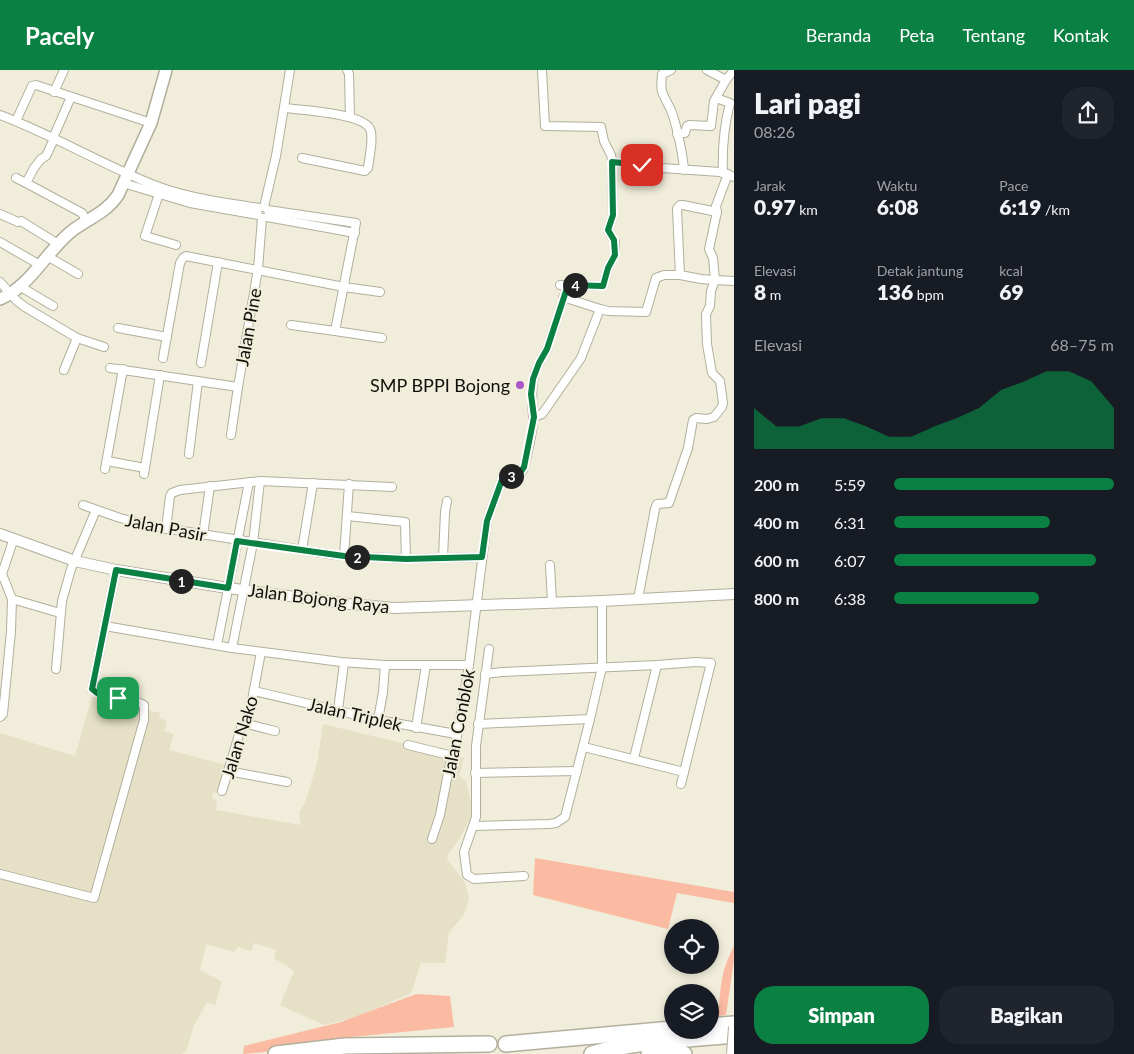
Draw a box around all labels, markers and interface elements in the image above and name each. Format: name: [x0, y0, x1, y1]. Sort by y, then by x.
text: Pacely: [25, 21, 94, 50]
text: Beranda: [806, 24, 871, 46]
text: Peta: [899, 24, 934, 46]
text: Tentang: [962, 24, 1025, 46]
text: Kontak: [1053, 24, 1109, 46]
text: Lari pagi: [754, 86, 861, 120]
button: share: [1062, 87, 1114, 139]
text: 08:26: [754, 122, 795, 141]
pin: [621, 144, 663, 186]
icon: check: [628, 151, 656, 179]
text: Jarak: [754, 177, 786, 194]
text: Waktu: [877, 177, 917, 194]
text: Pace: [999, 177, 1028, 194]
text: 0.97: [754, 194, 796, 219]
text: 6:08: [877, 194, 919, 219]
text: 6:19: [999, 194, 1041, 219]
text: km: [796, 201, 818, 218]
text: /km: [1041, 201, 1070, 218]
text: Elevasi: [754, 262, 796, 279]
text: Detak jantung: [877, 262, 963, 279]
text: kcal: [999, 262, 1023, 279]
pin: 4: [562, 272, 588, 298]
text: 4: [571, 277, 580, 294]
text: 8: [754, 279, 766, 304]
text: 136: [877, 279, 913, 304]
text: 69: [999, 279, 1024, 304]
street label: Jalan Pine: [230, 286, 266, 368]
text: m: [766, 286, 781, 303]
text: bpm: [913, 286, 944, 303]
text: Elevasi: [754, 335, 802, 354]
text: 68–75 m: [1050, 335, 1114, 354]
place label: SMP BPPI Bojong: [370, 374, 510, 396]
marker: SMP BPPI Bojong: [514, 379, 526, 391]
pin: 3: [498, 464, 524, 488]
text: 3: [507, 468, 516, 485]
text: 200 m: [754, 475, 799, 494]
text: 5:59: [834, 475, 866, 494]
street label: Jalan Pasir: [124, 508, 209, 546]
text: 400 m: [754, 513, 799, 532]
text: 6:31: [834, 513, 866, 532]
pin: 2: [344, 544, 370, 570]
text: 2: [353, 549, 362, 566]
text: 600 m: [754, 551, 799, 570]
text: 6:07: [834, 551, 866, 570]
pin: 1: [168, 568, 194, 594]
text: 1: [177, 573, 186, 590]
street label: Jalan Bojong Raya: [247, 578, 391, 618]
text: 800 m: [754, 589, 799, 608]
text: 6:38: [834, 589, 866, 608]
street label: Jalan Conblok: [437, 666, 479, 779]
pin: [97, 677, 139, 719]
icon: arrive: [104, 684, 132, 712]
street label: Jalan Triplek: [306, 692, 405, 736]
street label: Jalan Nako: [216, 693, 262, 781]
map controls: [664, 919, 719, 1039]
button: locate: [664, 919, 719, 974]
button: layers: [664, 984, 719, 1039]
button: Simpan: [754, 986, 929, 1044]
button: Bagikan: [939, 986, 1114, 1044]

